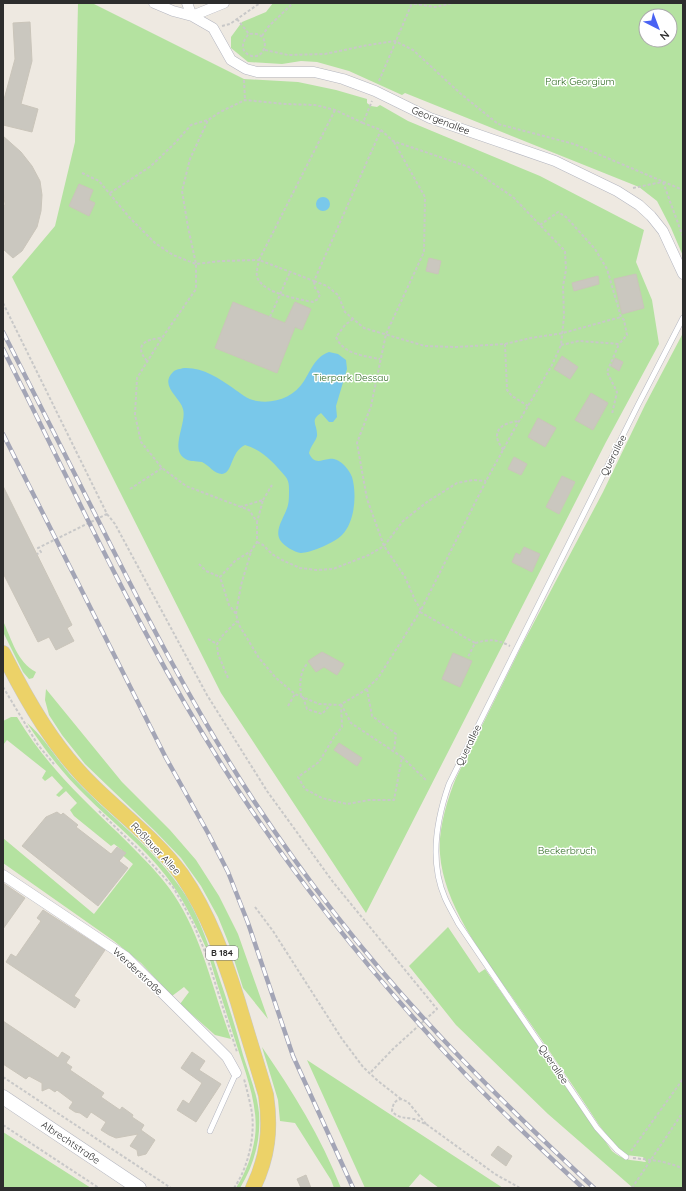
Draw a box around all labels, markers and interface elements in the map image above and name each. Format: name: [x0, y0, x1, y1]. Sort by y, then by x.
north arrow: [638, 8, 678, 48]
text: N: [657, 28, 672, 43]
park label: Park Georgium: [545, 75, 615, 88]
street label: Georgenallee: [410, 103, 472, 138]
park label: Tierpark Dessau: [313, 371, 389, 384]
street label: Querallee: [598, 432, 630, 478]
street label: Querallee: [453, 722, 484, 768]
street label: Roßlauer Allee: [128, 819, 184, 878]
park label: Beckerbruch: [538, 844, 596, 857]
street label: Werderstraße: [110, 945, 166, 998]
road number: B 184: [206, 946, 238, 960]
street label: Querallee: [536, 1042, 572, 1087]
street label: Albrechtstraße: [39, 1118, 103, 1167]

